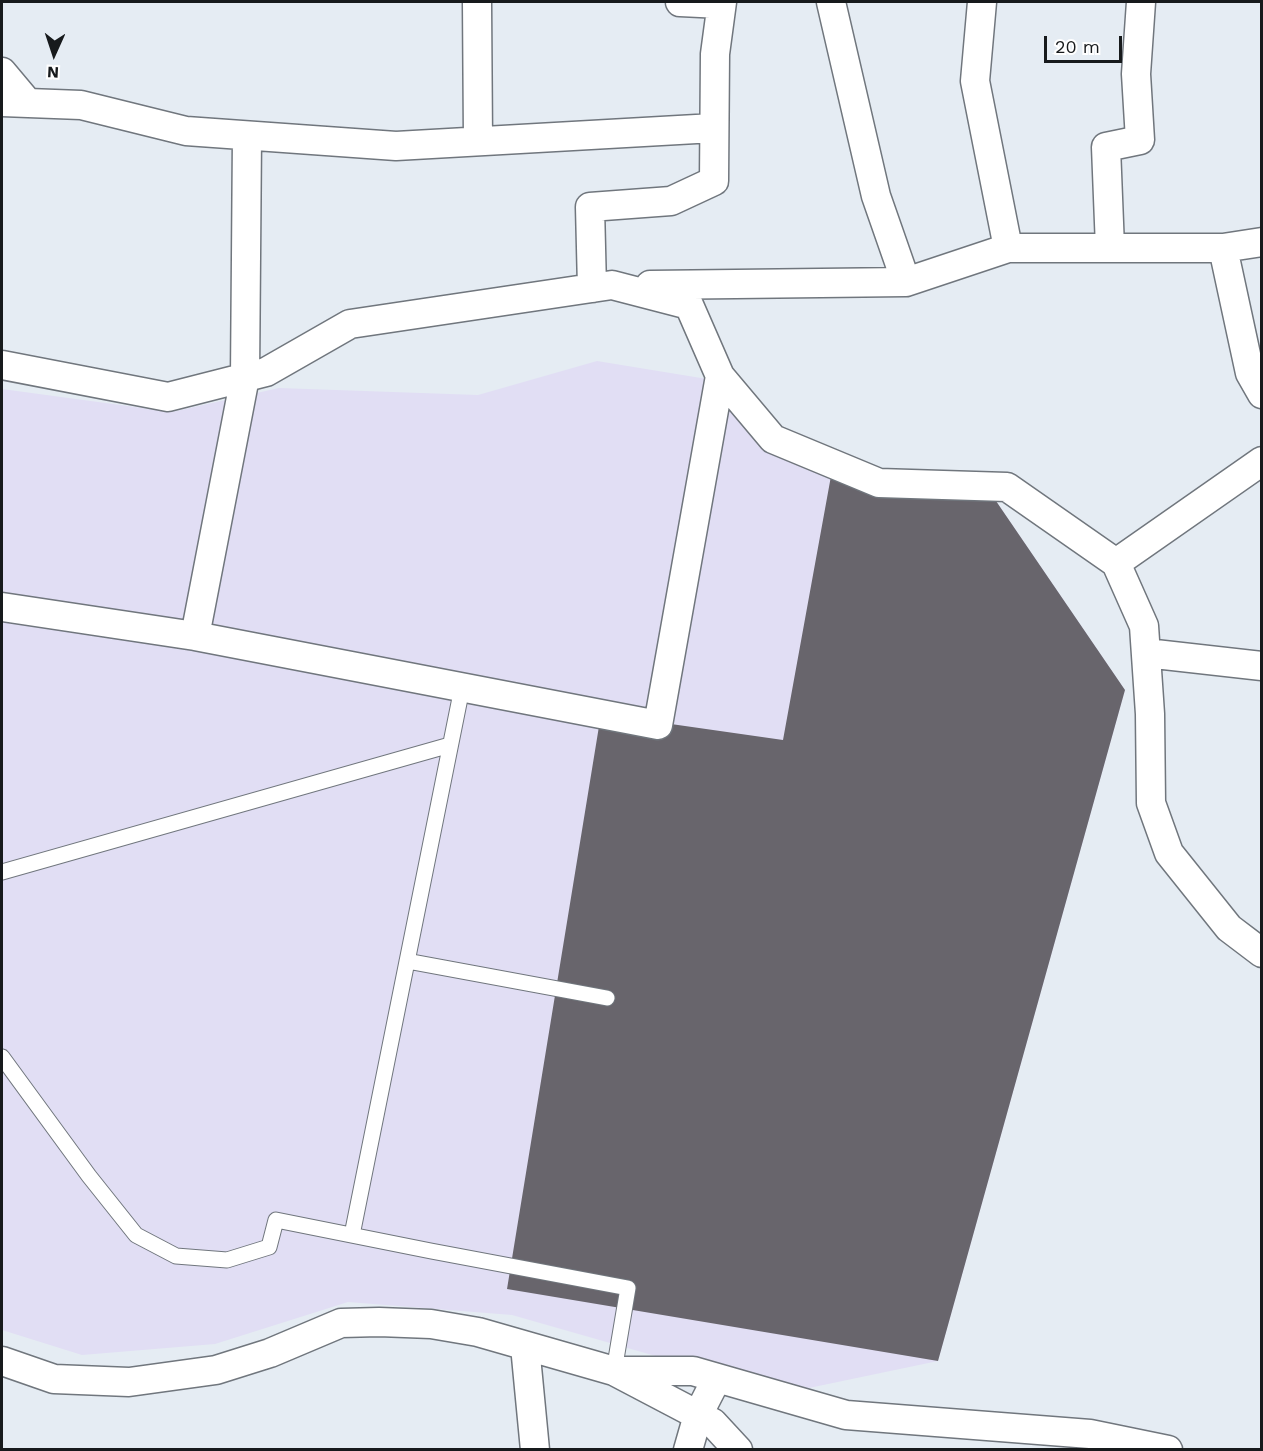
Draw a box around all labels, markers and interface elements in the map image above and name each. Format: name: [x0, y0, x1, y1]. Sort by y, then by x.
north arrow: [24, 24, 84, 84]
scale bar: [1047, 24, 1125, 62]
text: 20 m: [1055, 36, 1100, 57]
text: N: [47, 63, 59, 82]

